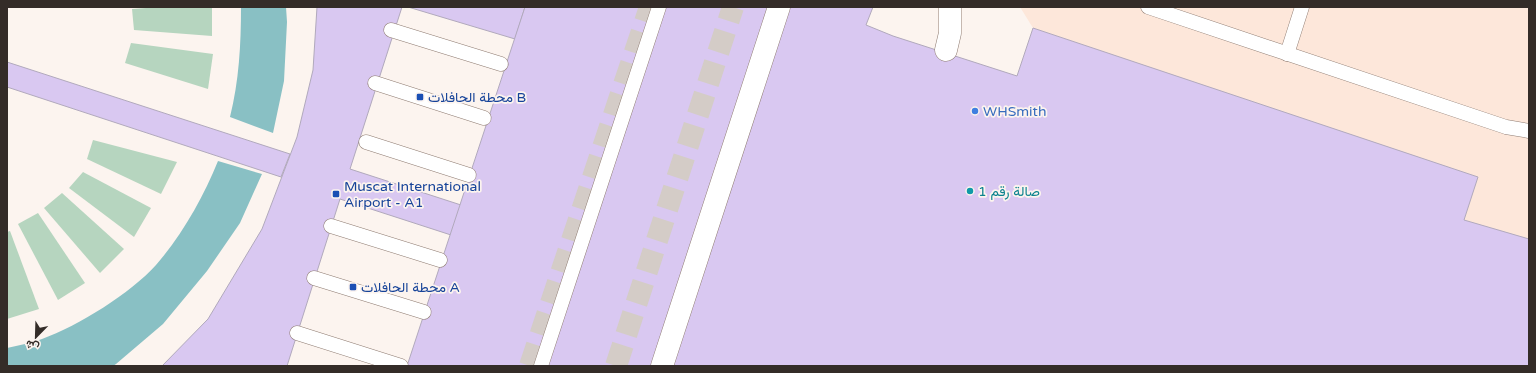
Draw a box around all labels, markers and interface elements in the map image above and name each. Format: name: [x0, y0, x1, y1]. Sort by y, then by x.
place label: محطة الحافلات B: [428, 89, 526, 106]
marker: محطة الحافلات B: [415, 92, 425, 102]
place label: WHSmith: [983, 103, 1046, 120]
marker: WHSmith: [970, 106, 980, 116]
place label: Muscat International Airport - A1: [344, 178, 481, 211]
place label: صالة رقم 1: [978, 183, 1040, 200]
marker: صالة رقم 1: [965, 186, 975, 196]
marker: Muscat International Airport - A1: [331, 189, 341, 199]
place label: محطة الحافلات A: [361, 279, 460, 296]
marker: محطة الحافلات A: [348, 282, 358, 292]
north arrow: [16, 317, 56, 357]
text: ش: [24, 337, 41, 354]

